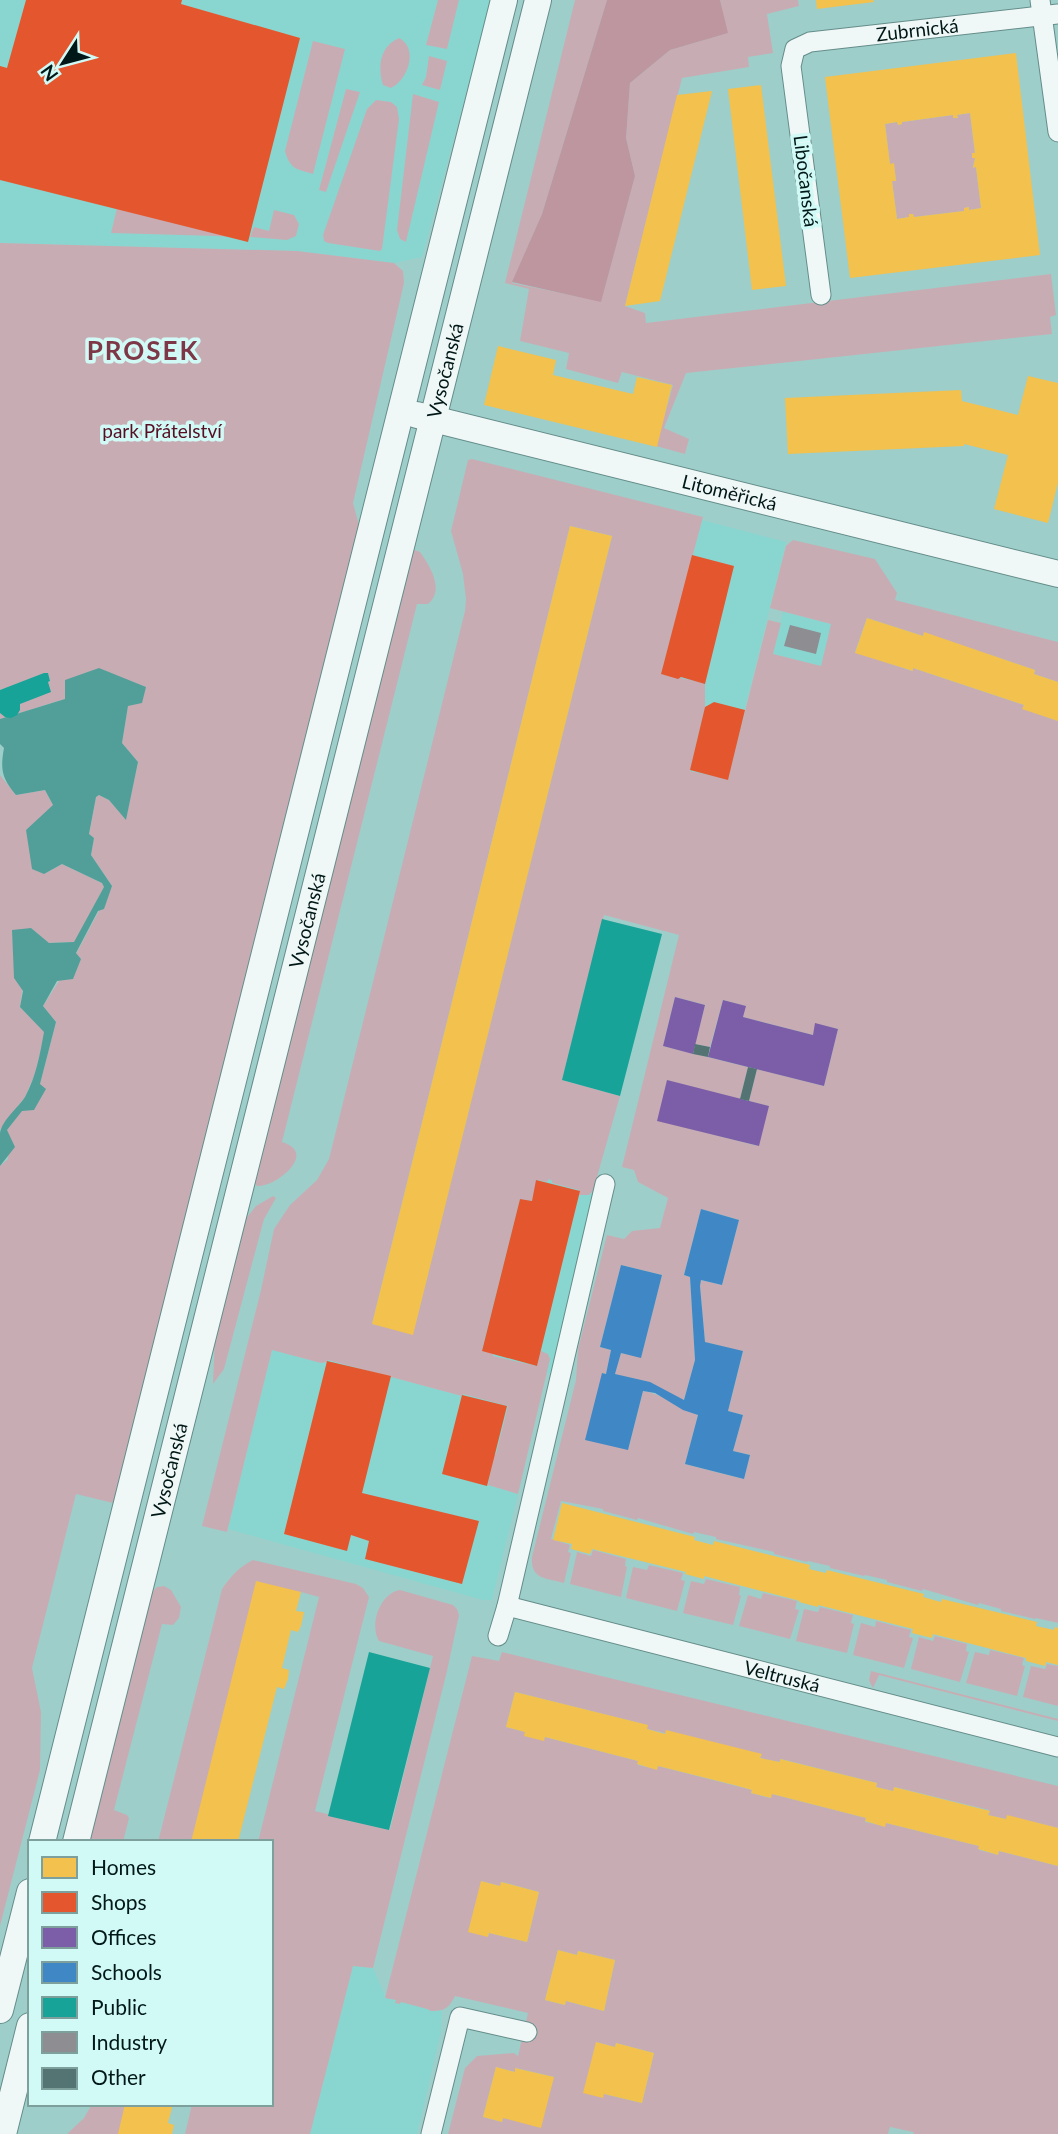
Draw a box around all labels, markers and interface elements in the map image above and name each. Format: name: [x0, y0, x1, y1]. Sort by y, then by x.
street label: Zubrnická: [875, 13, 960, 45]
north arrow: [28, 28, 98, 98]
text: N: [35, 61, 62, 86]
street label: Libočanská: [789, 134, 824, 228]
street label: Vysočanská: [422, 320, 468, 421]
district label: PROSEK: [87, 334, 199, 366]
park label: park Přátelství: [102, 419, 223, 442]
street label: Litoměřická: [680, 469, 780, 515]
street label: Vysočanská: [284, 870, 330, 971]
street label: Vysočanská: [146, 1420, 192, 1520]
street label: Veltruská: [742, 1655, 823, 1697]
legend: [28, 1840, 273, 2106]
text: Homes: [91, 1854, 156, 1879]
text: Shops: [91, 1889, 147, 1914]
text: Offices: [91, 1924, 156, 1949]
text: Schools: [91, 1959, 162, 1984]
text: Public: [91, 1994, 147, 2019]
text: Industry: [91, 2029, 167, 2054]
text: Other: [91, 2064, 146, 2089]

